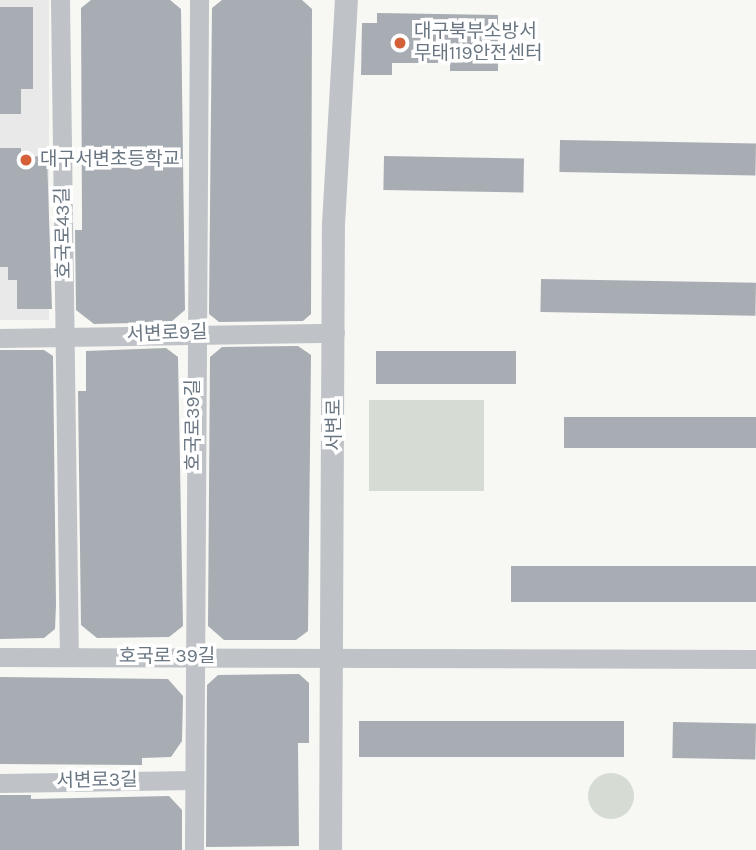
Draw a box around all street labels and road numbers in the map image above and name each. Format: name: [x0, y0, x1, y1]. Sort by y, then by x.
street label: 호국로43길: [52, 187, 76, 279]
street label: 서변로9길: [126, 321, 208, 347]
street label: 호국로39길: [183, 379, 205, 471]
street label: 서변로: [324, 399, 346, 451]
street label: 호국로 39길: [119, 646, 215, 668]
street label: 서변로3길: [56, 769, 138, 793]

